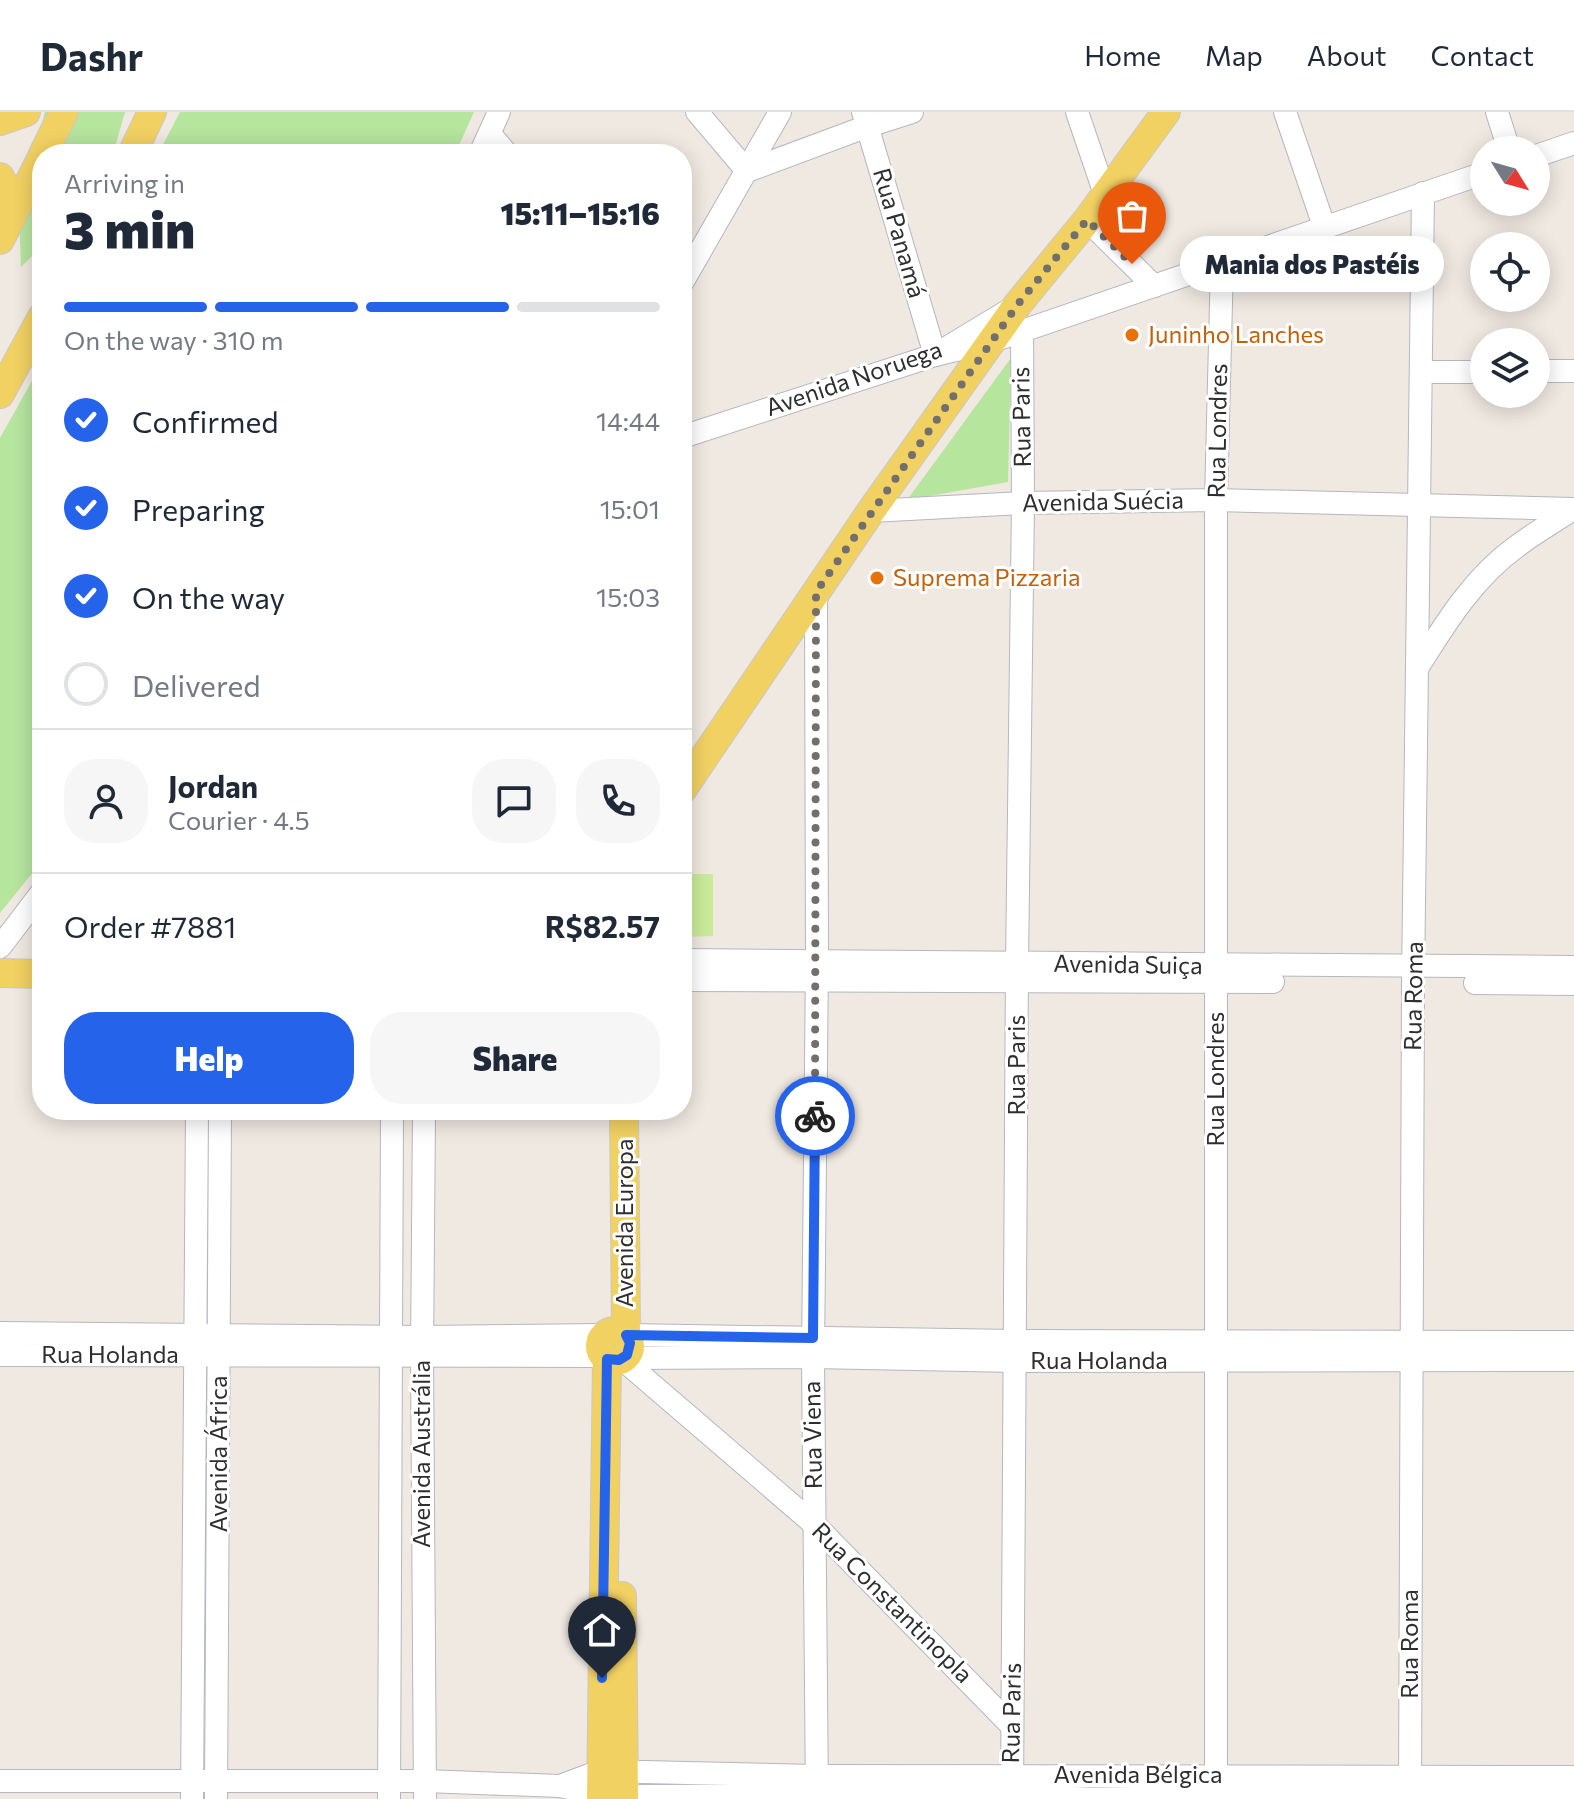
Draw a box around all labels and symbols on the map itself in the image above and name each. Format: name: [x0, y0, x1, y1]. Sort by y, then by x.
north arrow: [1470, 136, 1550, 216]
street label: Rua Panamá: [868, 164, 933, 301]
pin: [1098, 182, 1166, 264]
callout: Mania dos Pastéis: [1180, 236, 1444, 292]
place label: Juninho Lanches: [1148, 319, 1324, 348]
marker: Juninho Lanches: [1123, 326, 1141, 344]
street label: Avenida Noruega: [762, 334, 946, 421]
street label: Rua Londres: [1201, 363, 1232, 499]
street label: Rua Paris: [1005, 366, 1036, 468]
street label: Avenida Suécia: [1022, 485, 1184, 516]
place label: Suprema Pizzaria: [893, 562, 1081, 591]
marker: Suprema Pizzaria: [868, 569, 886, 587]
street label: Rua Roma: [1397, 941, 1428, 1051]
street label: Avenida Suiça: [1053, 948, 1203, 979]
street label: Rua Londres: [1200, 1012, 1229, 1146]
street label: Rua Paris: [1001, 1015, 1030, 1115]
courier: [775, 1076, 855, 1156]
street label: Avenida Europa: [609, 1138, 638, 1308]
street label: Rua Holanda: [41, 1339, 179, 1368]
street label: Rua Holanda: [1030, 1345, 1168, 1374]
street label: Avenida Austrália: [406, 1360, 435, 1548]
street label: Avenida África: [203, 1376, 232, 1532]
street label: Rua Viena: [796, 1381, 827, 1489]
street label: Rua Constantinopla: [807, 1516, 979, 1688]
street label: Rua Roma: [1394, 1589, 1423, 1699]
pin: [568, 1596, 636, 1678]
street label: Rua Paris: [995, 1662, 1026, 1764]
street label: Avenida Bélgica: [1054, 1759, 1222, 1788]

